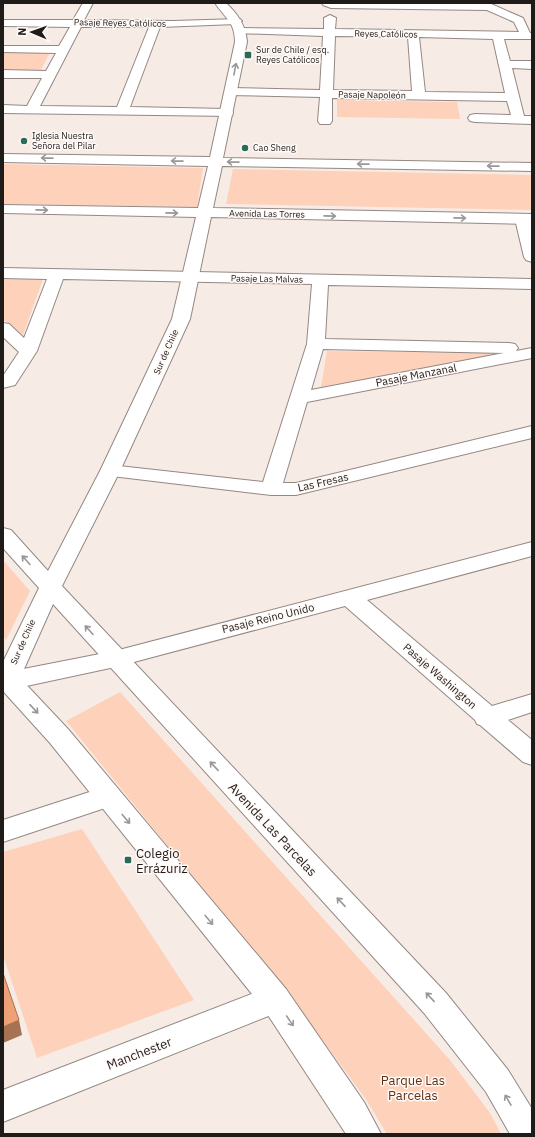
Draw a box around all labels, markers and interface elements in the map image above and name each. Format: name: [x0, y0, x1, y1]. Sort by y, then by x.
north arrow: [12, 12, 52, 52]
street label: Pasaje Reyes Católicos: [74, 16, 166, 29]
text: N: [15, 27, 29, 36]
street label: Reyes Católicos: [354, 27, 418, 40]
place label: Sur de Chile / esq. Reyes Católicos: [256, 44, 329, 65]
marker: Sur de Chile / esq. Reyes Católicos: [243, 50, 253, 60]
one-way arrow: [232, 63, 240, 76]
street label: Pasaje Napoleón: [338, 88, 406, 101]
place label: Iglesia Nuestra Señora del Pilar: [32, 130, 96, 151]
marker: Iglesia Nuestra Señora del Pilar: [19, 136, 29, 146]
place label: Cao Sheng: [253, 142, 296, 153]
marker: Cao Sheng: [240, 143, 250, 153]
one-way arrow: [41, 155, 54, 162]
one-way arrow: [171, 157, 184, 165]
one-way arrow: [227, 158, 240, 166]
one-way arrow: [357, 160, 370, 168]
one-way arrow: [487, 163, 500, 170]
one-way arrow: [35, 206, 48, 214]
street label: Avenida Las Torres: [229, 207, 305, 220]
one-way arrow: [165, 209, 178, 216]
one-way arrow: [323, 212, 336, 219]
one-way arrow: [453, 214, 466, 222]
street label: Pasaje Las Malvas: [231, 272, 303, 285]
street label: Sur de Chile: [151, 327, 180, 376]
street label: Pasaje Manzanal: [374, 360, 458, 390]
street label: Las Fresas: [296, 469, 350, 495]
one-way arrow: [22, 555, 31, 566]
street label: Pasaje Reino Unido: [220, 600, 316, 636]
street label: Sur de Chile: [8, 617, 37, 666]
one-way arrow: [84, 624, 93, 635]
street label: Pasaje Washington: [400, 640, 480, 712]
one-way arrow: [29, 704, 39, 714]
one-way arrow: [209, 761, 219, 771]
street label: Avenida Las Parcelas: [225, 779, 321, 880]
one-way arrow: [122, 814, 131, 825]
place label: Colegio Errázuriz: [136, 845, 187, 877]
marker: Colegio Errázuriz: [123, 855, 133, 865]
one-way arrow: [336, 897, 345, 907]
one-way arrow: [205, 914, 213, 925]
one-way arrow: [425, 992, 434, 1002]
one-way arrow: [286, 1015, 294, 1026]
street label: Manchester: [104, 1033, 174, 1074]
park label: Parque Las Parcelas: [381, 1072, 445, 1104]
one-way arrow: [503, 1094, 511, 1106]

